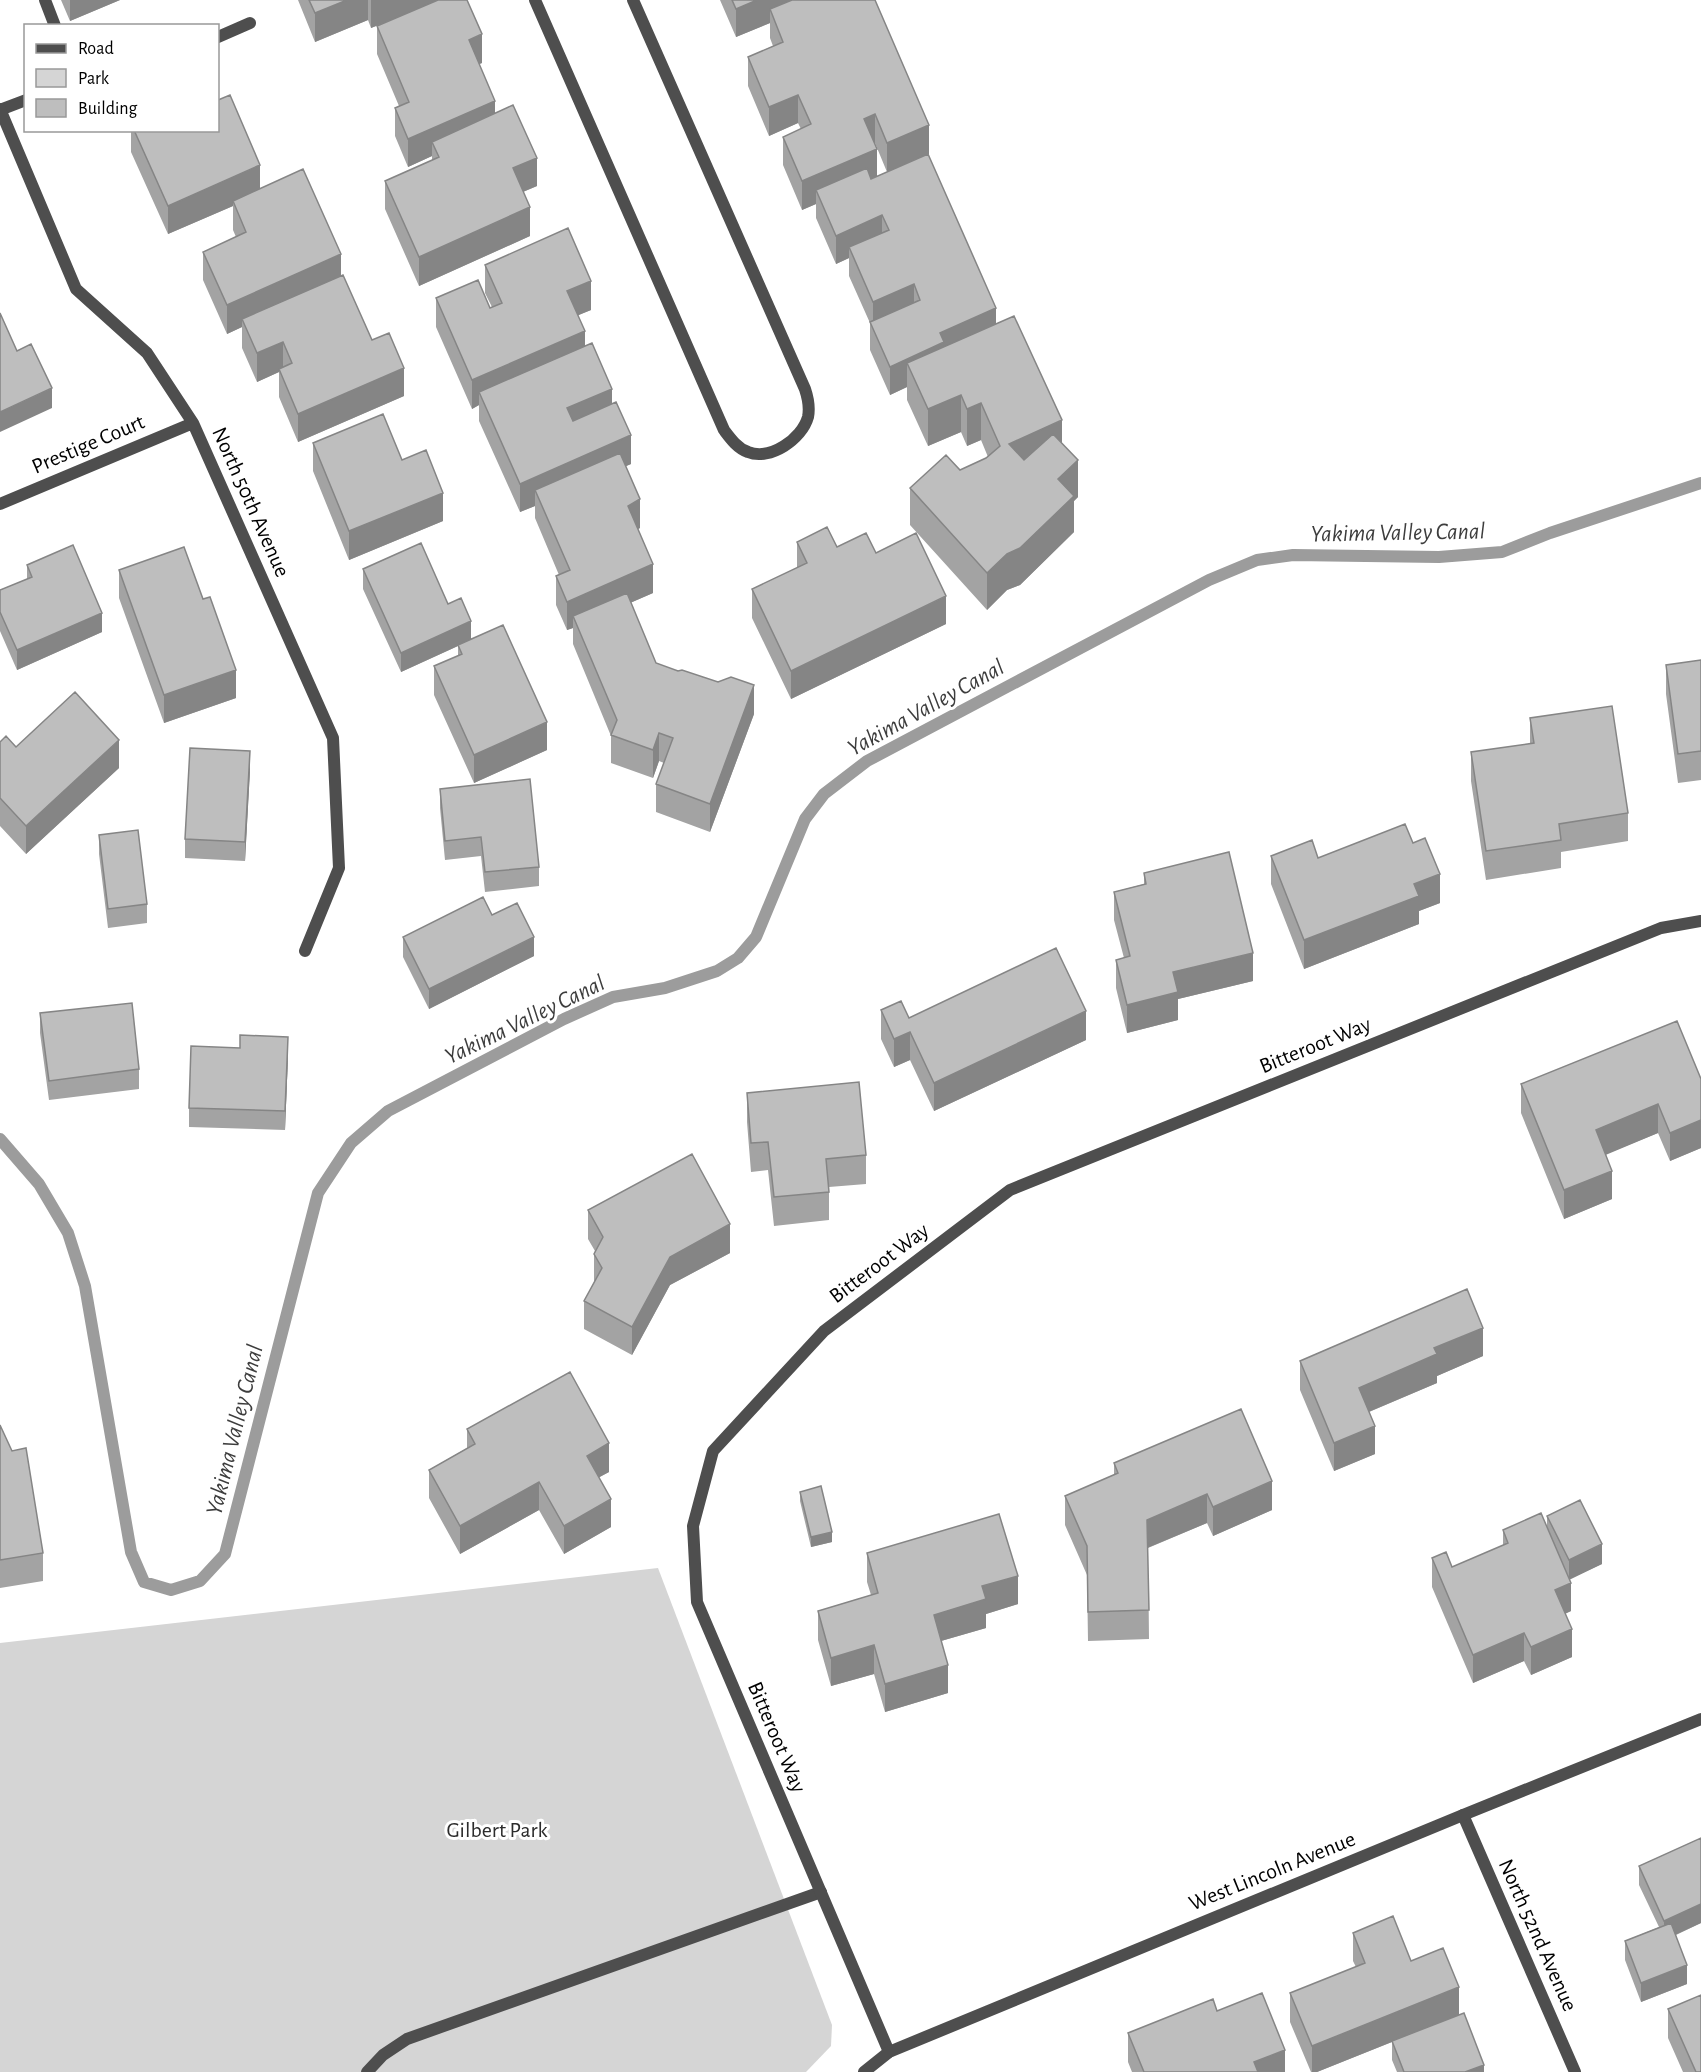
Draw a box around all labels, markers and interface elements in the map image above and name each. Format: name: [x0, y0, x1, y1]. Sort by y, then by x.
legend: [24, 24, 219, 132]
text: Road: [78, 40, 114, 58]
text: Park: [78, 70, 110, 88]
text: Building: [78, 100, 138, 118]
street label: Prestige Court: [28, 410, 148, 478]
street label: North 50th Avenue: [208, 424, 294, 580]
water label: Yakima Valley Canal: [1310, 519, 1486, 547]
water label: Yakima Valley Canal: [844, 655, 1008, 761]
water label: Yakima Valley Canal: [441, 971, 609, 1069]
street label: Bitteroot Way: [1256, 1012, 1374, 1077]
street label: Bitteroot Way: [825, 1218, 933, 1307]
water label: Yakima Valley Canal: [202, 1342, 268, 1518]
street label: Bitteroot Way: [744, 1678, 810, 1796]
park label: Gilbert Park: [446, 1819, 548, 1841]
street label: West Lincoln Avenue: [1186, 1828, 1358, 1914]
street label: North 52nd Avenue: [1495, 1856, 1581, 2014]

